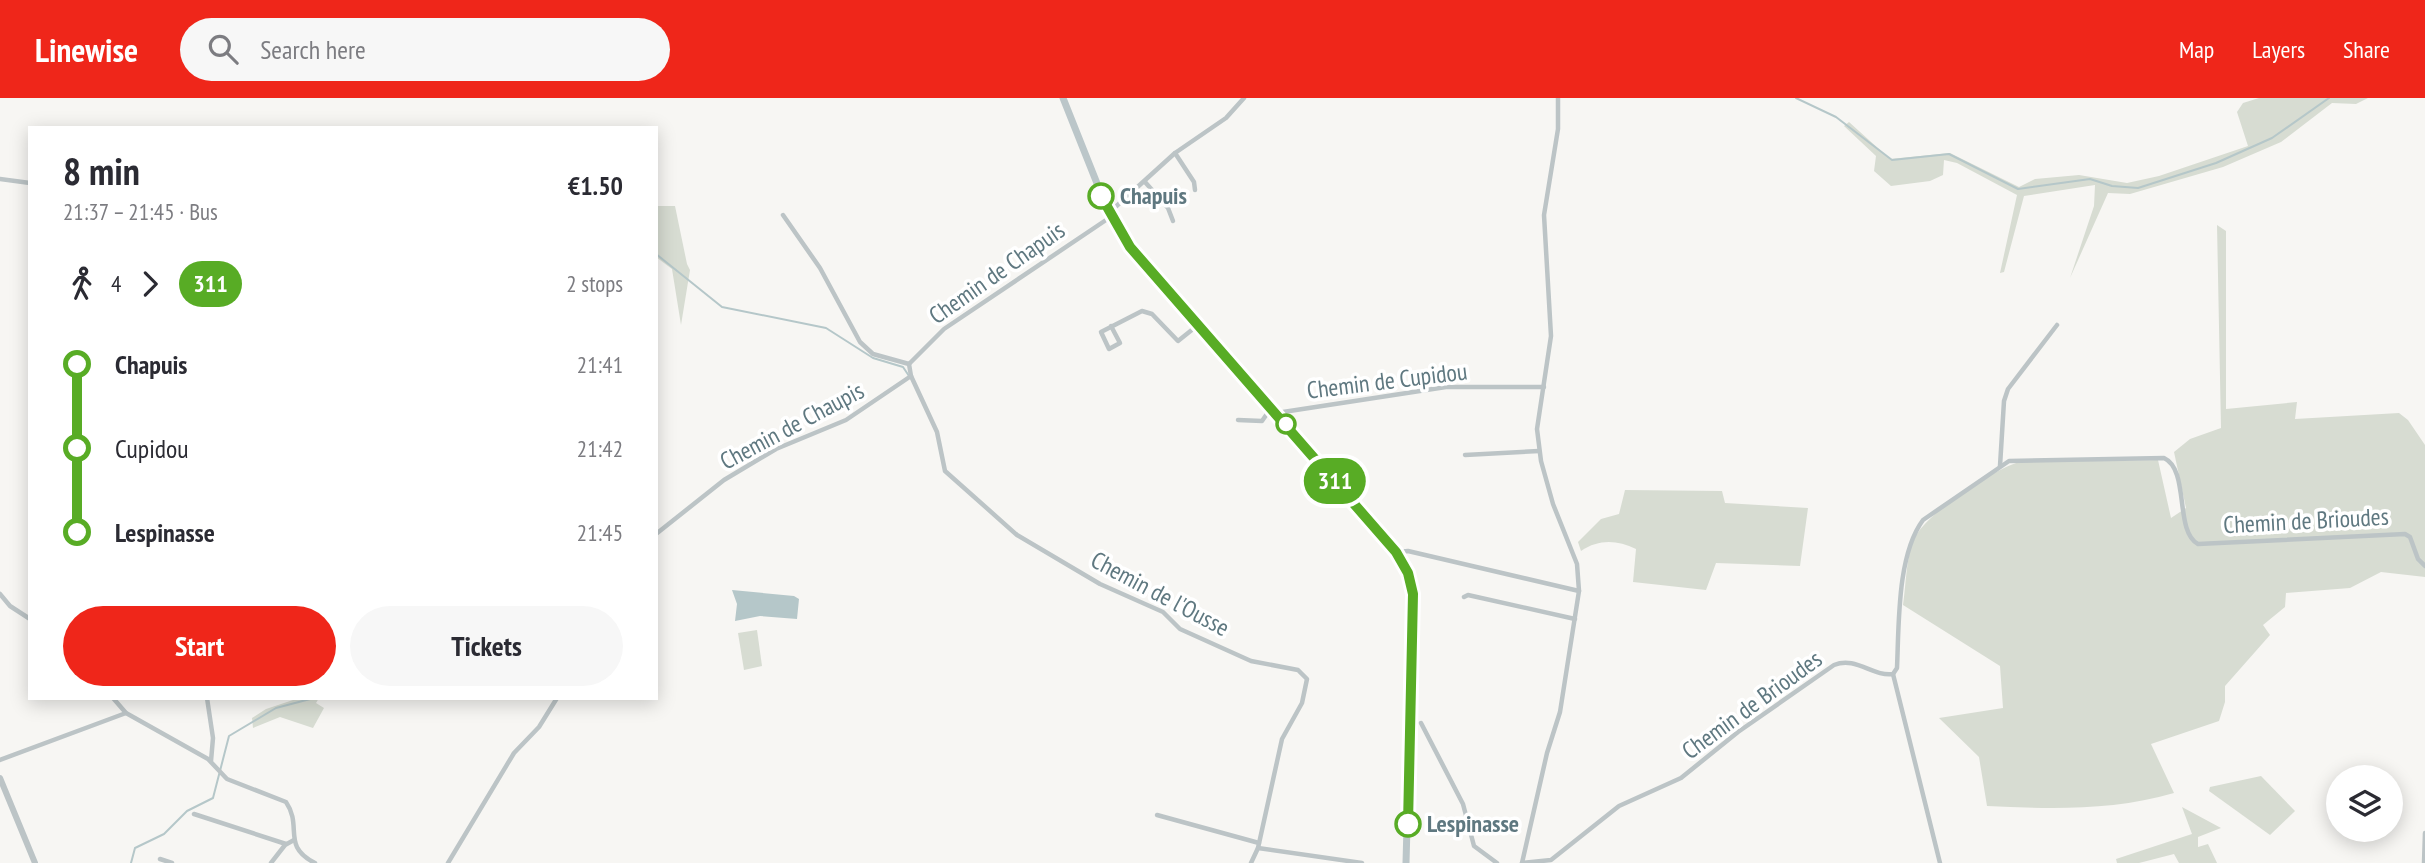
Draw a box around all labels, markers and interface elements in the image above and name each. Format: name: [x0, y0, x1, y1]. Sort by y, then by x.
search box: [180, 18, 670, 81]
text: Linewise: [35, 28, 138, 71]
icon: search: [204, 30, 242, 68]
text: Search here: [260, 33, 366, 66]
text: Map: [2179, 34, 2214, 65]
text: Layers: [2252, 34, 2305, 65]
text: Share: [2343, 34, 2390, 65]
text: 8 min: [63, 146, 140, 195]
text: €1.50: [568, 169, 623, 202]
place label: Chapuis: [1120, 180, 1187, 211]
marker: Chapuis: [1088, 183, 1114, 209]
text: 21:37 – 21:45 · Bus: [63, 197, 218, 226]
street label: Chemin de Chapuis: [923, 214, 1071, 331]
icon: walk: [63, 265, 101, 303]
icon: forward: [131, 265, 169, 303]
text: 311: [193, 268, 228, 299]
text: 4: [111, 269, 121, 298]
text: 2 stops: [566, 269, 623, 298]
text: Chapuis: [115, 348, 187, 381]
text: 21:41: [577, 350, 623, 379]
street label: Chemin de Cupidou: [1305, 355, 1469, 406]
street label: Chemin de Chaupis: [714, 375, 869, 476]
unlabelled marker: [1276, 414, 1296, 434]
text: Cupidou: [115, 432, 189, 465]
text: 21:42: [577, 434, 623, 463]
line badge: 311: [1295, 458, 1375, 504]
text: 311: [1318, 465, 1352, 496]
street label: Chemin de Brioudes: [2222, 501, 2389, 540]
text: Lespinasse: [115, 516, 215, 549]
text: 21:45: [577, 518, 623, 547]
street label: Chemin de l'Ousse: [1086, 544, 1235, 643]
button: Start: [63, 606, 336, 686]
button: Tickets: [350, 606, 623, 686]
street label: Chemin de Brioudes: [1676, 643, 1828, 766]
map controls: [2326, 765, 2403, 842]
button: layers: [2326, 765, 2403, 842]
place label: Lespinasse: [1427, 808, 1519, 839]
marker: Lespinasse: [1395, 811, 1421, 837]

